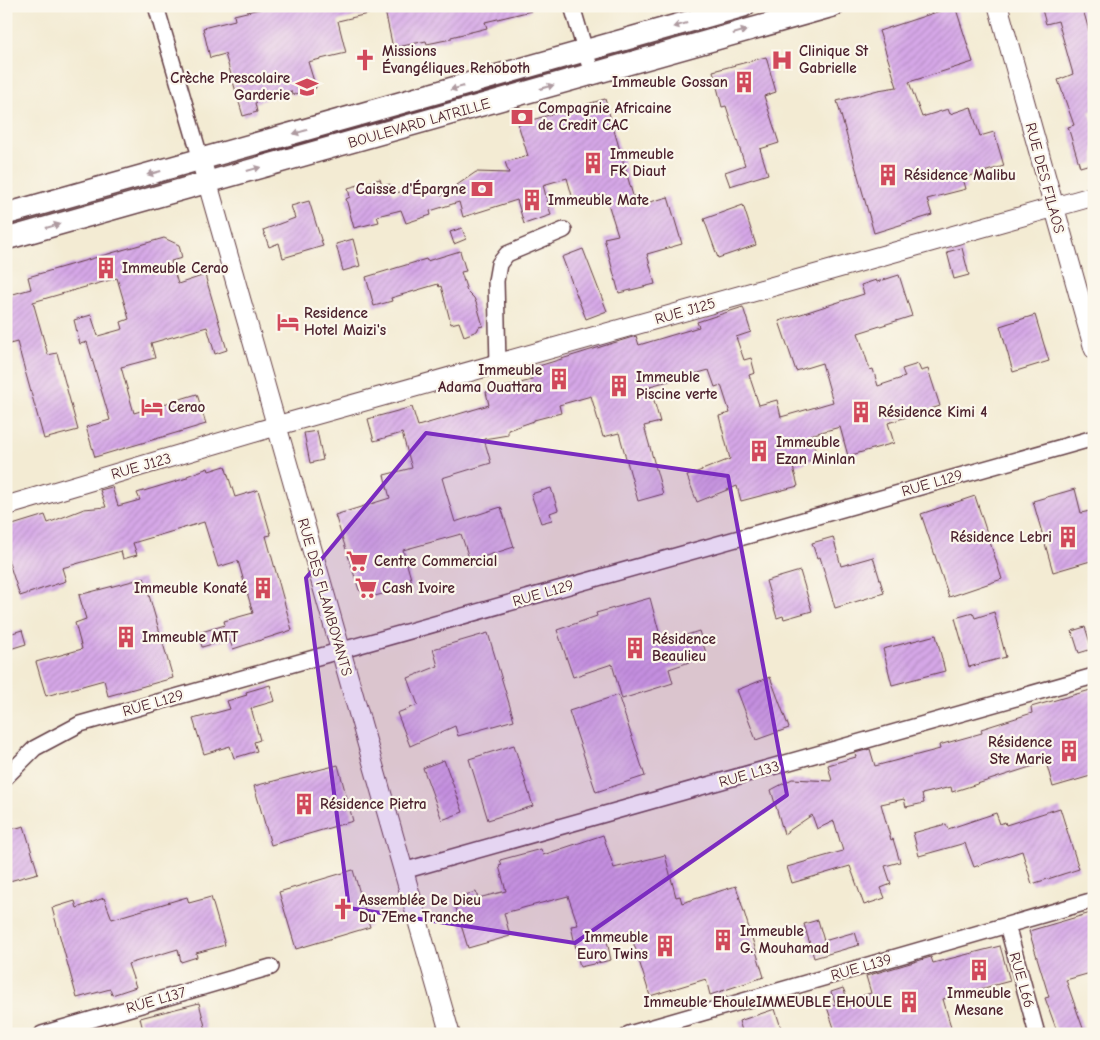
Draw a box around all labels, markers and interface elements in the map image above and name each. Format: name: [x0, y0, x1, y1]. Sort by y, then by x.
one-way arrow: [673, 21, 688, 29]
one-way arrow: [733, 28, 748, 36]
place label: Missions Évangéliques Rehoboth: [382, 42, 530, 77]
place label: Clinique St Gabrielle: [799, 42, 869, 77]
church icon: Missions Évangéliques Rehoboth: [352, 47, 378, 73]
hospital icon: Clinique St Gabrielle: [769, 47, 795, 73]
place label: Crèche Prescolaire Garderie: [170, 69, 290, 104]
building icon: Immeuble Gossan: [731, 69, 757, 95]
place label: Immeuble Gossan: [612, 73, 728, 91]
school or university icon: Crèche Prescolaire Garderie: [294, 74, 320, 100]
one-way arrow: [540, 82, 555, 90]
one-way arrow: [449, 84, 464, 92]
street label: BOULEVARD LATRILLE: [346, 94, 492, 152]
place label: Compagnie Africaine de Credit CAC: [538, 99, 671, 134]
bank icon: Compagnie Africaine de Credit CAC: [509, 104, 535, 130]
street label: RUE DES FILAOS: [1022, 121, 1068, 235]
one-way arrow: [293, 128, 308, 136]
place label: Immeuble FK Diaut: [610, 145, 674, 180]
building icon: Immeuble FK Diaut: [580, 150, 606, 176]
building icon: Résidence Malibu: [875, 162, 901, 188]
one-way arrow: [246, 165, 261, 173]
place label: Résidence Malibu: [904, 166, 1016, 184]
one-way arrow: [146, 170, 161, 178]
bank icon: Caisse d'Épargne: [469, 176, 495, 202]
place label: Caisse d'Épargne: [356, 179, 466, 198]
building icon: Immeuble Mate: [519, 187, 545, 213]
place label: Immeuble Mate: [548, 191, 649, 209]
one-way arrow: [46, 221, 61, 229]
building icon: Immeuble Cerao: [93, 255, 119, 281]
place label: Immeuble Cerao: [122, 259, 229, 277]
street label: RUE J125: [653, 294, 717, 328]
place label: Residence Hotel Maizi's: [304, 304, 386, 339]
hotel icon: Residence Hotel Maizi's: [275, 309, 301, 335]
place label: Immeuble Adama Ouattara: [438, 361, 542, 396]
building icon: Immeuble Adama Ouattara: [546, 366, 572, 392]
place label: Immeuble Piscine verte: [636, 368, 717, 403]
building icon: Immeuble Piscine verte: [606, 373, 632, 399]
hotel icon: Cerao: [139, 394, 165, 420]
place label: Cerao: [168, 398, 206, 416]
building icon: Résidence Kimi 4: [848, 399, 874, 425]
place label: Résidence Kimi 4: [878, 403, 987, 421]
place label: Immeuble Ezan Minlan: [776, 433, 855, 468]
building icon: Immeuble Ezan Minlan: [746, 438, 772, 464]
street label: RUE J123: [109, 449, 173, 483]
street label: RUE L129: [899, 466, 965, 500]
street label: RUE DES FLAMBOYANTS: [294, 516, 356, 678]
building icon: Résidence Lebri: [1055, 524, 1081, 550]
place label: Résidence Lebri: [950, 528, 1052, 546]
supermarket icon: Centre Commercial: [344, 548, 370, 574]
place label: Centre Commercial: [374, 552, 497, 570]
building icon: Immeuble Konaté: [250, 575, 276, 601]
supermarket icon: Cash Ivoire: [353, 575, 379, 601]
street label: RUE L129: [510, 576, 576, 610]
place label: Immeuble Konaté: [134, 579, 247, 597]
place label: Cash Ivoire: [382, 579, 455, 597]
building icon: Immeuble MTT: [113, 624, 139, 650]
place label: Immeuble MTT: [142, 628, 238, 646]
place label: Résidence Beaulieu: [652, 630, 716, 665]
building icon: Résidence Beaulieu: [622, 635, 648, 661]
street label: RUE L129: [120, 686, 186, 720]
place label: Résidence Ste Marie: [988, 733, 1052, 768]
building icon: Résidence Ste Marie: [1056, 738, 1082, 764]
street label: RUE L133: [717, 757, 781, 791]
building icon: Résidence Pietra: [291, 791, 317, 817]
place label: Résidence Pietra: [320, 795, 427, 813]
place label: Assemblée De Dieu Du 7Eme Tranche: [359, 891, 481, 926]
church icon: Assemblée De Dieu Du 7Eme Tranche: [330, 896, 356, 922]
place label: Immeuble G. Mouhamad: [740, 922, 829, 957]
building icon: Immeuble G. Mouhamad: [710, 927, 736, 953]
place label: Immeuble Euro Twins: [577, 928, 648, 963]
building icon: Immeuble Euro Twins: [652, 933, 678, 959]
street label: RUE L139: [829, 950, 893, 984]
street label: RUE L66: [1005, 950, 1039, 1010]
building icon: Immeuble Mesane: [966, 957, 992, 983]
street label: RUE L137: [124, 983, 188, 1017]
place label: Immeuble Mesane: [947, 984, 1011, 1019]
building icon: Immeuble EhouleIMMEUBLE EHOULE: [896, 989, 922, 1015]
place label: Immeuble EhouleIMMEUBLE EHOULE: [643, 993, 892, 1011]

